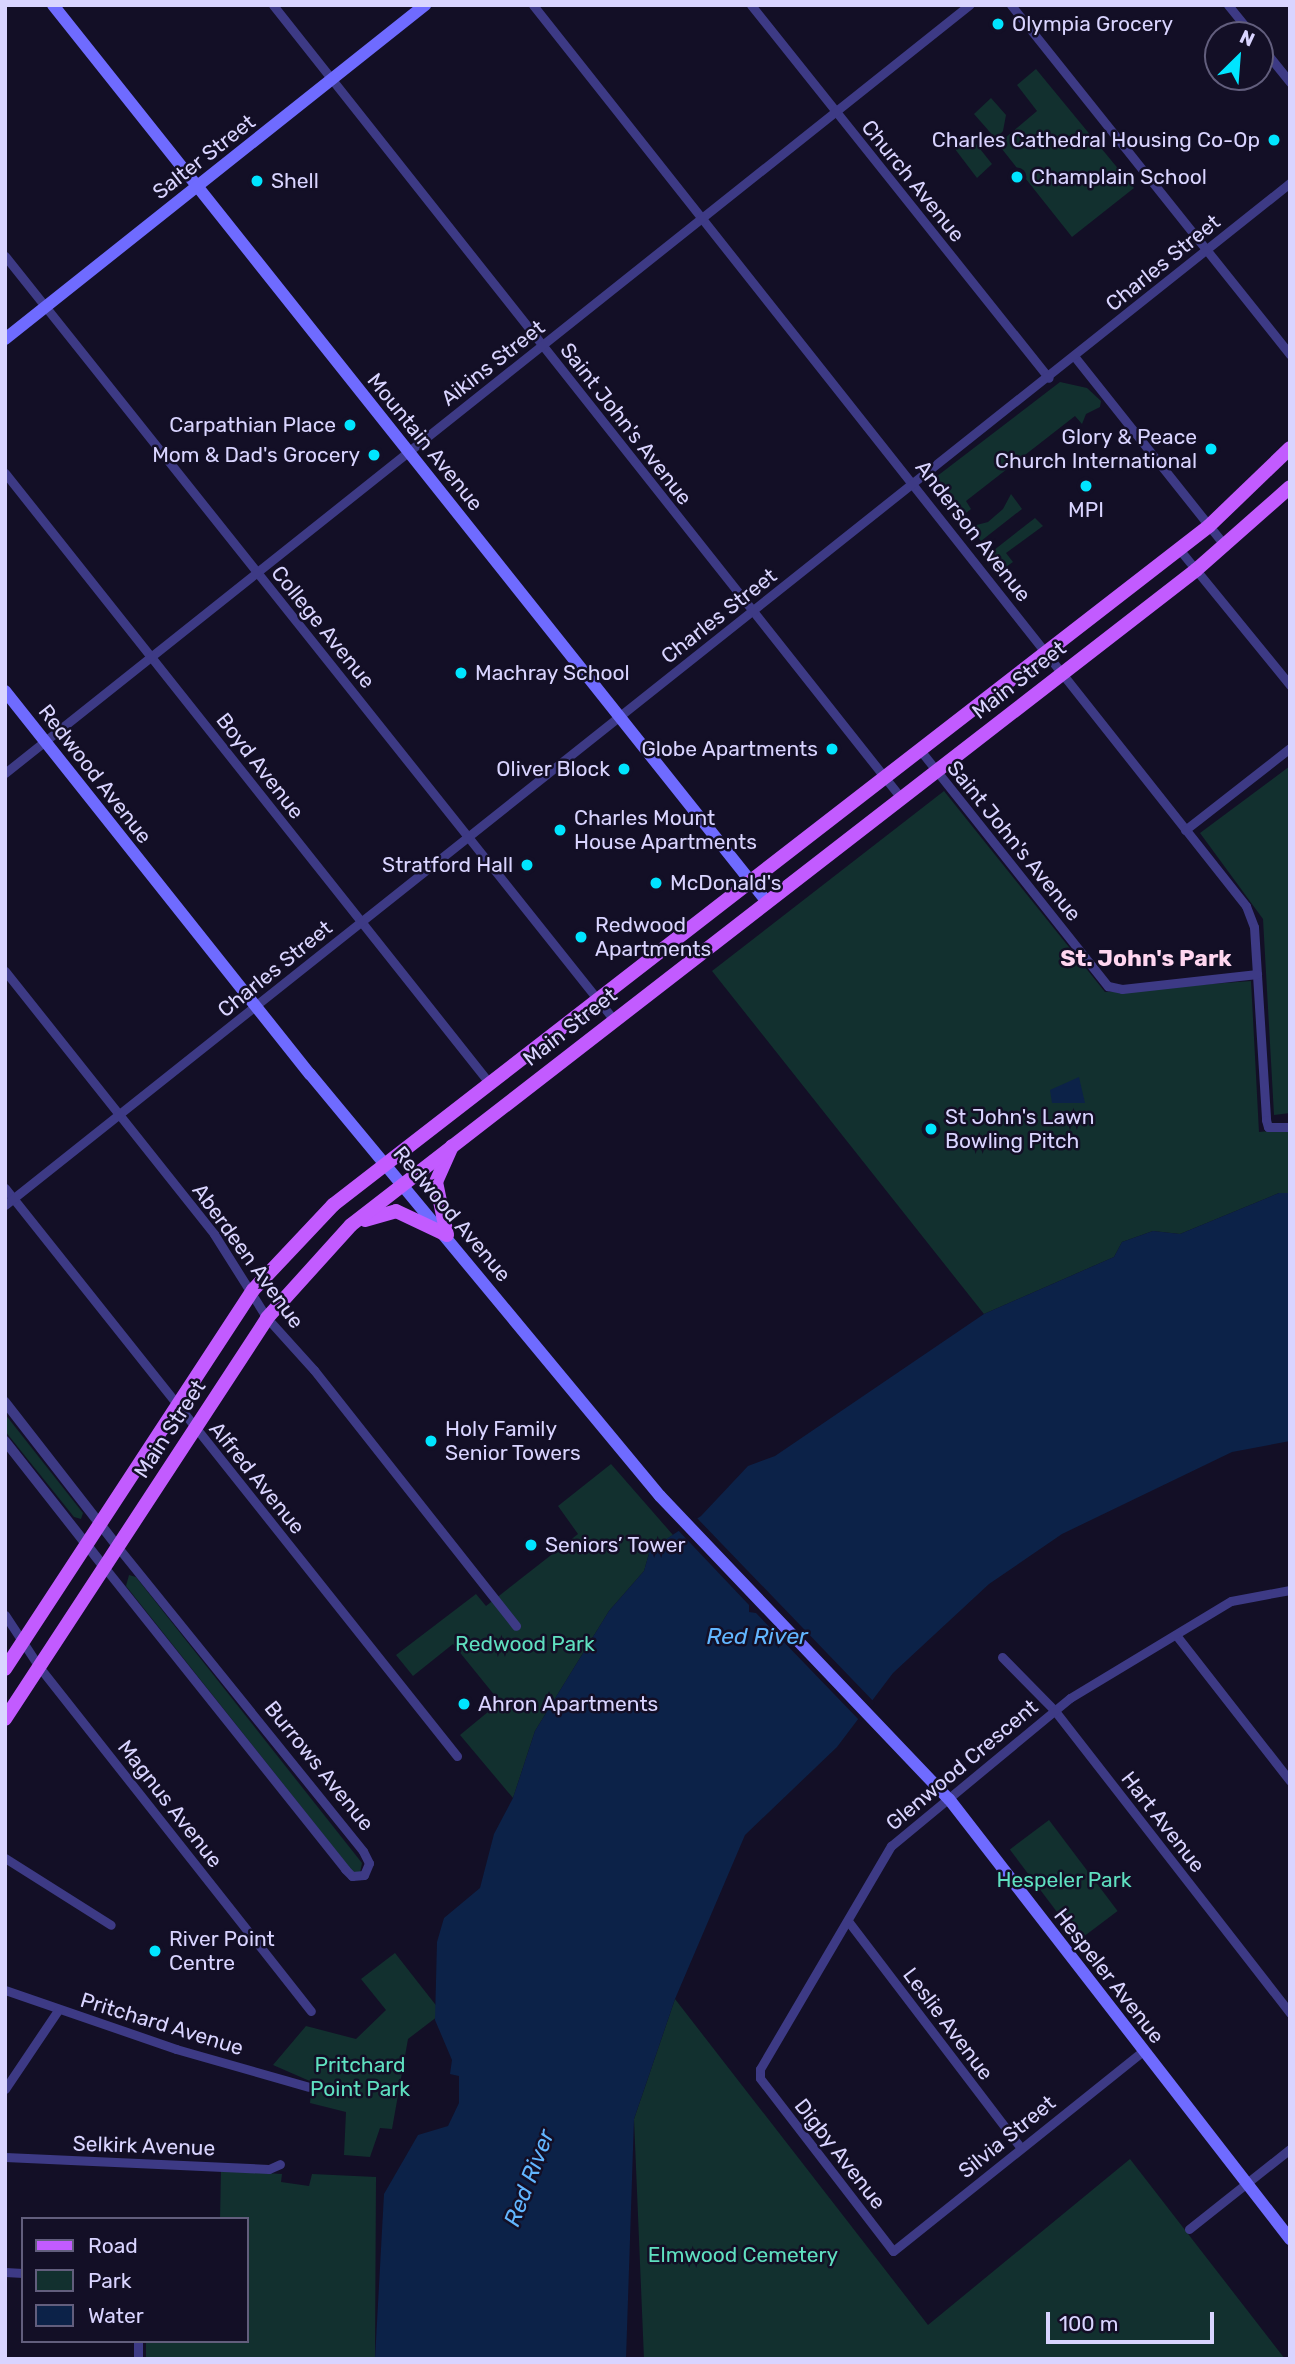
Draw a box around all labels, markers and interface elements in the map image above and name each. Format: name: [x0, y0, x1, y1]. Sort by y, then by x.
place label: Olympia Grocery: [1012, 11, 1173, 37]
marker: Olympia Grocery: [990, 16, 1006, 32]
north arrow: [1204, 21, 1274, 91]
text: N: [1236, 25, 1258, 52]
street label: Salter Street: [148, 109, 260, 205]
street label: Church Avenue: [856, 115, 970, 247]
place label: Charles Cathedral Housing Co-Op: [932, 127, 1260, 153]
marker: Charles Cathedral Housing Co-Op: [1266, 132, 1282, 148]
place label: Champlain School: [1031, 164, 1207, 190]
place label: Shell: [271, 168, 319, 194]
marker: Champlain School: [1009, 169, 1025, 185]
marker: Shell: [249, 173, 265, 189]
street label: Charles Street: [1101, 209, 1225, 317]
street label: Aikins Street: [436, 315, 550, 411]
street label: Saint John's Avenue: [555, 338, 697, 510]
street label: Mountain Avenue: [362, 368, 488, 516]
place label: Carpathian Place: [169, 412, 336, 438]
marker: Carpathian Place: [342, 417, 358, 433]
place label: Glory & Peace Church International: [995, 424, 1197, 474]
marker: Glory & Peace Church International: [1203, 441, 1219, 457]
place label: Mom & Dad's Grocery: [152, 442, 360, 468]
marker: Mom & Dad's Grocery: [366, 447, 382, 463]
street label: Anderson Avenue: [910, 455, 1036, 607]
marker: MPI: [1078, 478, 1094, 494]
place label: MPI: [1068, 497, 1104, 523]
street label: College Avenue: [266, 560, 380, 694]
street label: Charles Street: [656, 563, 782, 669]
street label: Main Street: [967, 636, 1071, 724]
place label: Machray School: [475, 660, 630, 686]
marker: Machray School: [453, 665, 469, 681]
street label: Redwood Avenue: [33, 699, 157, 849]
street label: Boyd Avenue: [211, 708, 309, 824]
place label: Globe Apartments: [641, 736, 818, 762]
marker: Globe Apartments: [824, 741, 840, 757]
place label: Oliver Block: [496, 756, 610, 782]
street label: Saint John's Avenue: [941, 756, 1087, 926]
marker: Oliver Block: [616, 761, 632, 777]
place label: Charles Mount House Apartments: [574, 805, 758, 855]
marker: Charles Mount House Apartments: [552, 822, 568, 838]
place label: Stratford Hall: [382, 852, 513, 878]
marker: Stratford Hall: [519, 857, 535, 873]
place label: McDonald's: [670, 870, 782, 896]
marker: McDonald's: [648, 875, 664, 891]
place label: Redwood Apartments: [595, 912, 711, 962]
street label: Charles Street: [213, 915, 337, 1023]
marker: Redwood Apartments: [573, 929, 589, 945]
district label: St. John's Park: [1060, 944, 1232, 972]
street label: Main Street: [518, 983, 622, 1071]
place label: St John's Lawn Bowling Pitch: [945, 1104, 1095, 1154]
marker: St John's Lawn Bowling Pitch: [923, 1121, 939, 1137]
street label: Redwood Avenue: [388, 1141, 516, 1287]
street label: Aberdeen Avenue: [187, 1178, 309, 1334]
street label: Main Street: [129, 1375, 211, 1483]
street label: Alfred Avenue: [204, 1416, 310, 1540]
place label: Holy Family Senior Towers: [445, 1416, 582, 1466]
marker: Holy Family Senior Towers: [423, 1433, 439, 1449]
place label: Seniors’ Tower: [545, 1532, 686, 1558]
marker: Seniors’ Tower: [523, 1537, 539, 1553]
water label: Red River: [706, 1622, 808, 1650]
park label: Redwood Park: [455, 1631, 595, 1657]
place label: Ahron Apartments: [478, 1691, 659, 1717]
street label: Glenwood Crescent: [881, 1694, 1043, 1836]
street label: Burrows Avenue: [259, 1696, 379, 1836]
marker: Ahron Apartments: [456, 1696, 472, 1712]
street label: Magnus Avenue: [112, 1735, 228, 1873]
street label: Hart Avenue: [1116, 1766, 1210, 1878]
park label: Hespeler Park: [996, 1867, 1132, 1893]
street label: Hespeler Avenue: [1048, 1903, 1170, 2049]
place label: River Point Centre: [169, 1926, 275, 1976]
marker: River Point Centre: [147, 1943, 163, 1959]
street label: Leslie Avenue: [897, 1963, 999, 2085]
street label: Pritchard Avenue: [77, 1987, 247, 2061]
park label: Pritchard Point Park: [310, 2052, 410, 2102]
street label: Silvia Street: [953, 2090, 1061, 2184]
street label: Digby Avenue: [789, 2093, 891, 2215]
water label: Red River: [498, 2126, 560, 2230]
street label: Selkirk Avenue: [72, 2131, 216, 2161]
legend: [21, 2217, 248, 2343]
text: Road: [88, 2233, 138, 2258]
park label: Elmwood Cemetery: [648, 2242, 838, 2268]
text: Park: [88, 2268, 132, 2293]
scale bar: [1050, 2298, 1218, 2342]
text: Water: [88, 2303, 144, 2328]
text: 100 m: [1059, 2311, 1118, 2336]

